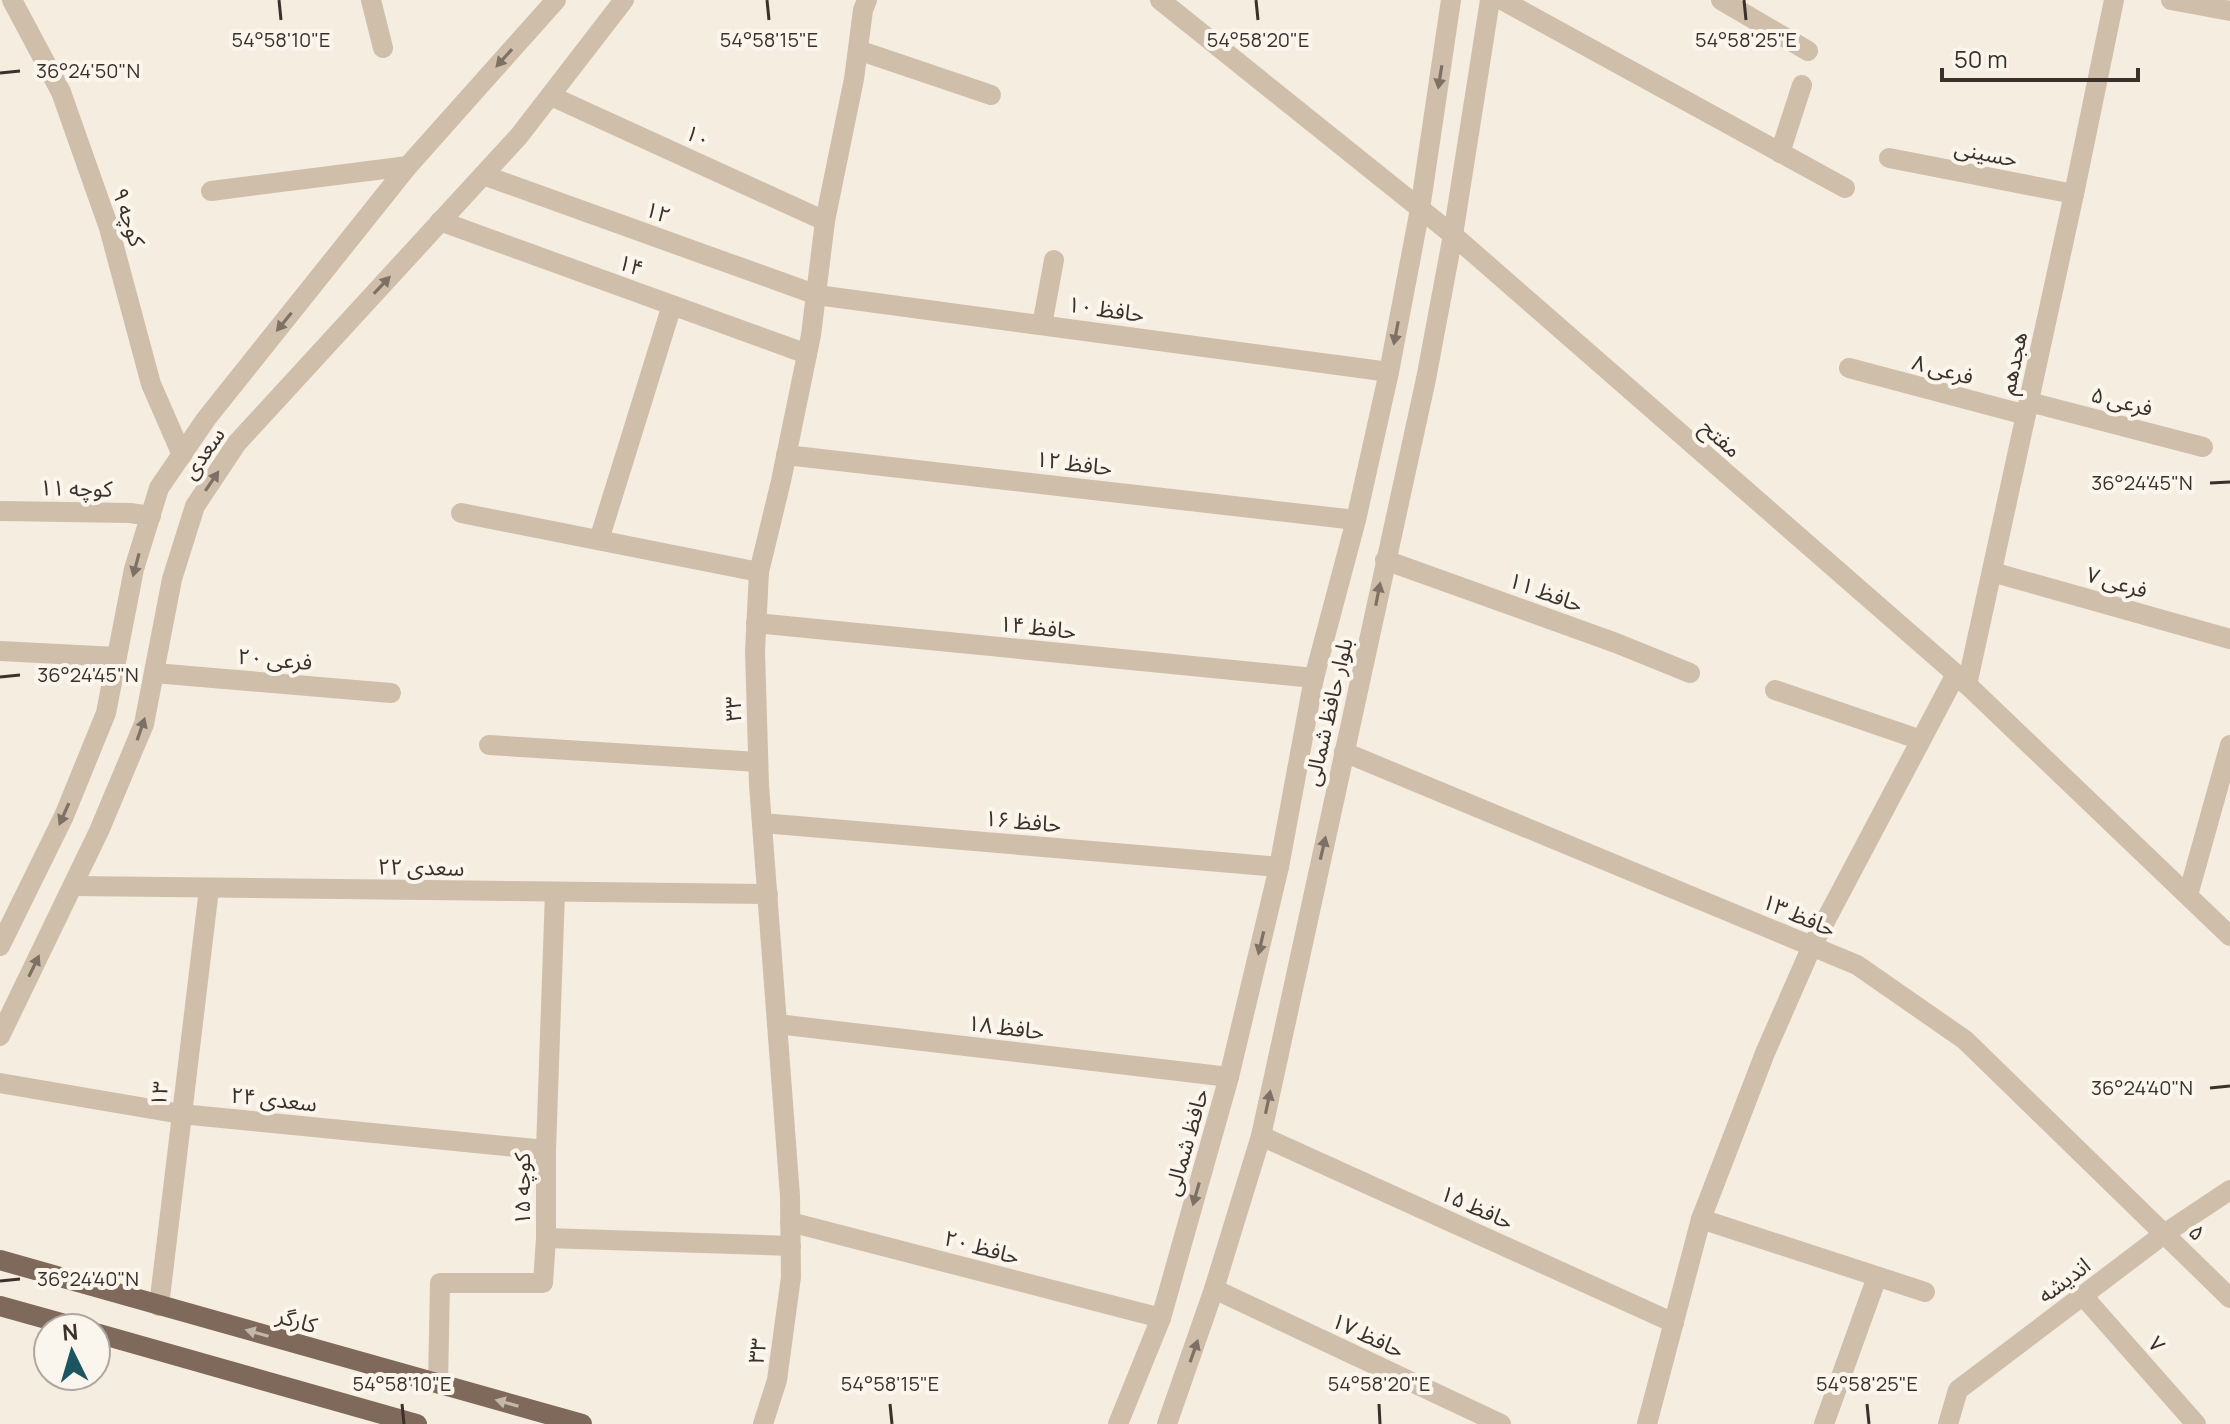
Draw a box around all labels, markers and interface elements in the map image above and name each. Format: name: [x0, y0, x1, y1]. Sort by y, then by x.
text: 54°58'10"E: [231, 26, 331, 53]
text: 54°58'15"E: [720, 26, 818, 53]
text: 54°58'20"E: [1207, 26, 1309, 53]
text: 54°58'25"E: [1695, 26, 1797, 53]
scale bar: [1942, 32, 2138, 82]
text: 50 m: [1954, 42, 2008, 75]
one-way arrow: [496, 49, 514, 68]
text: 36°24'50"N: [36, 57, 140, 84]
one-way arrow: [1433, 65, 1446, 90]
street label: ۱۰: [680, 117, 716, 155]
street label: حسینی: [1952, 132, 2020, 174]
street label: کوچه ۹: [105, 184, 153, 251]
street label: ۱۲: [641, 194, 675, 230]
street label: ۱۴: [614, 247, 648, 283]
one-way arrow: [372, 276, 390, 295]
street label: حافظ ۱۰: [1066, 289, 1146, 329]
one-way arrow: [276, 312, 292, 332]
one-way arrow: [1390, 321, 1402, 346]
street label: هجدهم: [1992, 329, 2036, 398]
street label: فرعی ۸: [1909, 346, 1977, 392]
street label: فرعی ۵: [2088, 379, 2156, 423]
street label: مفتح: [1693, 412, 1748, 466]
street label: سعدی: [174, 421, 232, 485]
street label: حافظ ۱۲: [1034, 443, 1114, 483]
text: 36°24'45"N: [2091, 469, 2193, 496]
one-way arrow: [204, 471, 219, 492]
street label: کوچه ۱۱: [39, 472, 114, 504]
one-way arrow: [129, 553, 141, 578]
street label: فرعی ۷: [2083, 559, 2151, 605]
street label: حافظ ۱۱: [1505, 565, 1587, 619]
one-way arrow: [1372, 581, 1385, 606]
street label: حافظ ۱۴: [998, 608, 1078, 646]
street label: بلوار حافظ شمالی: [1296, 635, 1360, 789]
street label: فرعی ۲۰: [236, 641, 314, 677]
text: 36°24'45"N: [37, 661, 139, 688]
street label: ۳۳: [718, 696, 748, 722]
one-way arrow: [135, 717, 147, 741]
one-way arrow: [57, 802, 71, 825]
street label: حافظ ۱۶: [983, 803, 1063, 839]
one-way arrow: [1317, 835, 1330, 860]
street label: سعدی ۲۲: [377, 851, 465, 883]
street label: حافظ ۱۳: [1758, 886, 1840, 944]
one-way arrow: [1254, 930, 1267, 955]
one-way arrow: [27, 954, 41, 978]
street label: حافظ ۱۸: [966, 1007, 1046, 1047]
text: 36°24'40"N: [2091, 1074, 2193, 1101]
street label: ۱۳: [143, 1080, 175, 1108]
street label: سعدی ۲۴: [229, 1080, 319, 1118]
street label: حافظ شمالی: [1156, 1085, 1216, 1199]
one-way arrow: [1262, 1089, 1275, 1114]
street label: کوچه ۱۵: [507, 1152, 537, 1225]
street label: حافظ ۱۵: [1436, 1178, 1518, 1236]
one-way arrow: [1189, 1183, 1202, 1207]
street label: ۵: [2182, 1217, 2212, 1247]
street label: حافظ ۲۰: [941, 1223, 1023, 1271]
street label: اندیشه: [2031, 1250, 2097, 1310]
text: 36°24'40"N: [37, 1265, 139, 1292]
street label: کارگر: [272, 1300, 321, 1340]
street label: حافظ ۱۷: [1327, 1305, 1409, 1365]
north arrow: [32, 1312, 112, 1392]
text: N: [61, 1316, 79, 1348]
one-way arrow: [244, 1326, 268, 1339]
street label: ۷: [2142, 1329, 2173, 1359]
street label: ۳۳: [740, 1336, 774, 1366]
one-way arrow: [1188, 1339, 1200, 1363]
text: 54°58'10"E: [352, 1370, 452, 1397]
text: 54°58'15"E: [841, 1370, 939, 1397]
text: 54°58'20"E: [1328, 1370, 1430, 1397]
text: 54°58'25"E: [1816, 1370, 1918, 1397]
one-way arrow: [495, 1396, 519, 1409]

